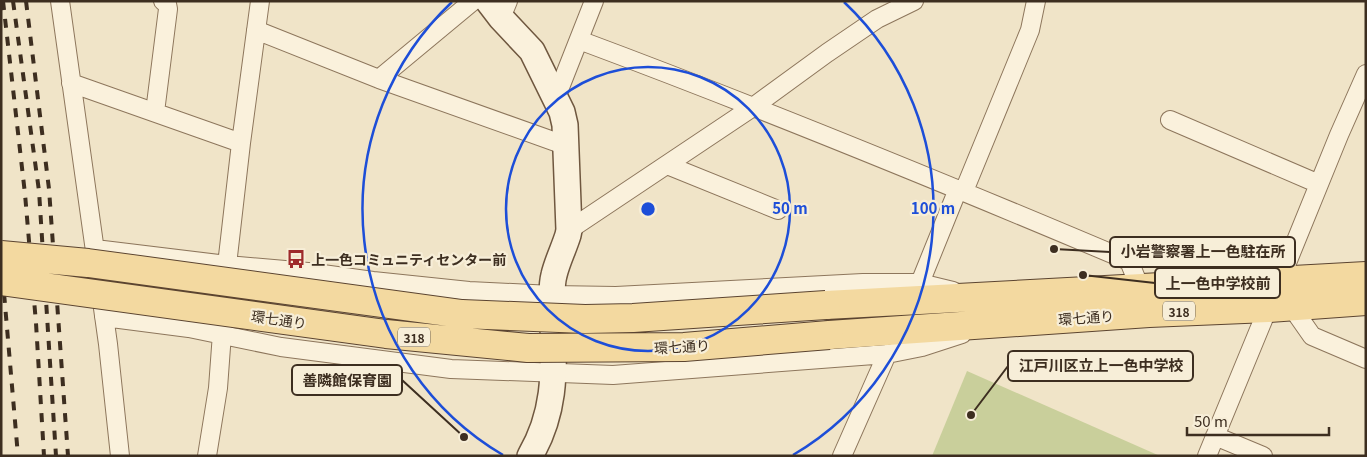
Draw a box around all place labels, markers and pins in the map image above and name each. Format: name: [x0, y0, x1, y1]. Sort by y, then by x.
centre of rings: [639, 200, 657, 218]
callout: 小岩警察署上一色駐在所: [1110, 237, 1295, 267]
bus stop icon: 上一色コミュニティセンター前: [285, 248, 307, 270]
place label: 上一色コミュニティセンター前: [311, 249, 506, 269]
callout: 上一色中学校前: [1155, 268, 1280, 298]
callout: 江戸川区立上一色中学校: [1008, 351, 1193, 381]
callout: 善隣館保育園: [292, 365, 402, 395]

